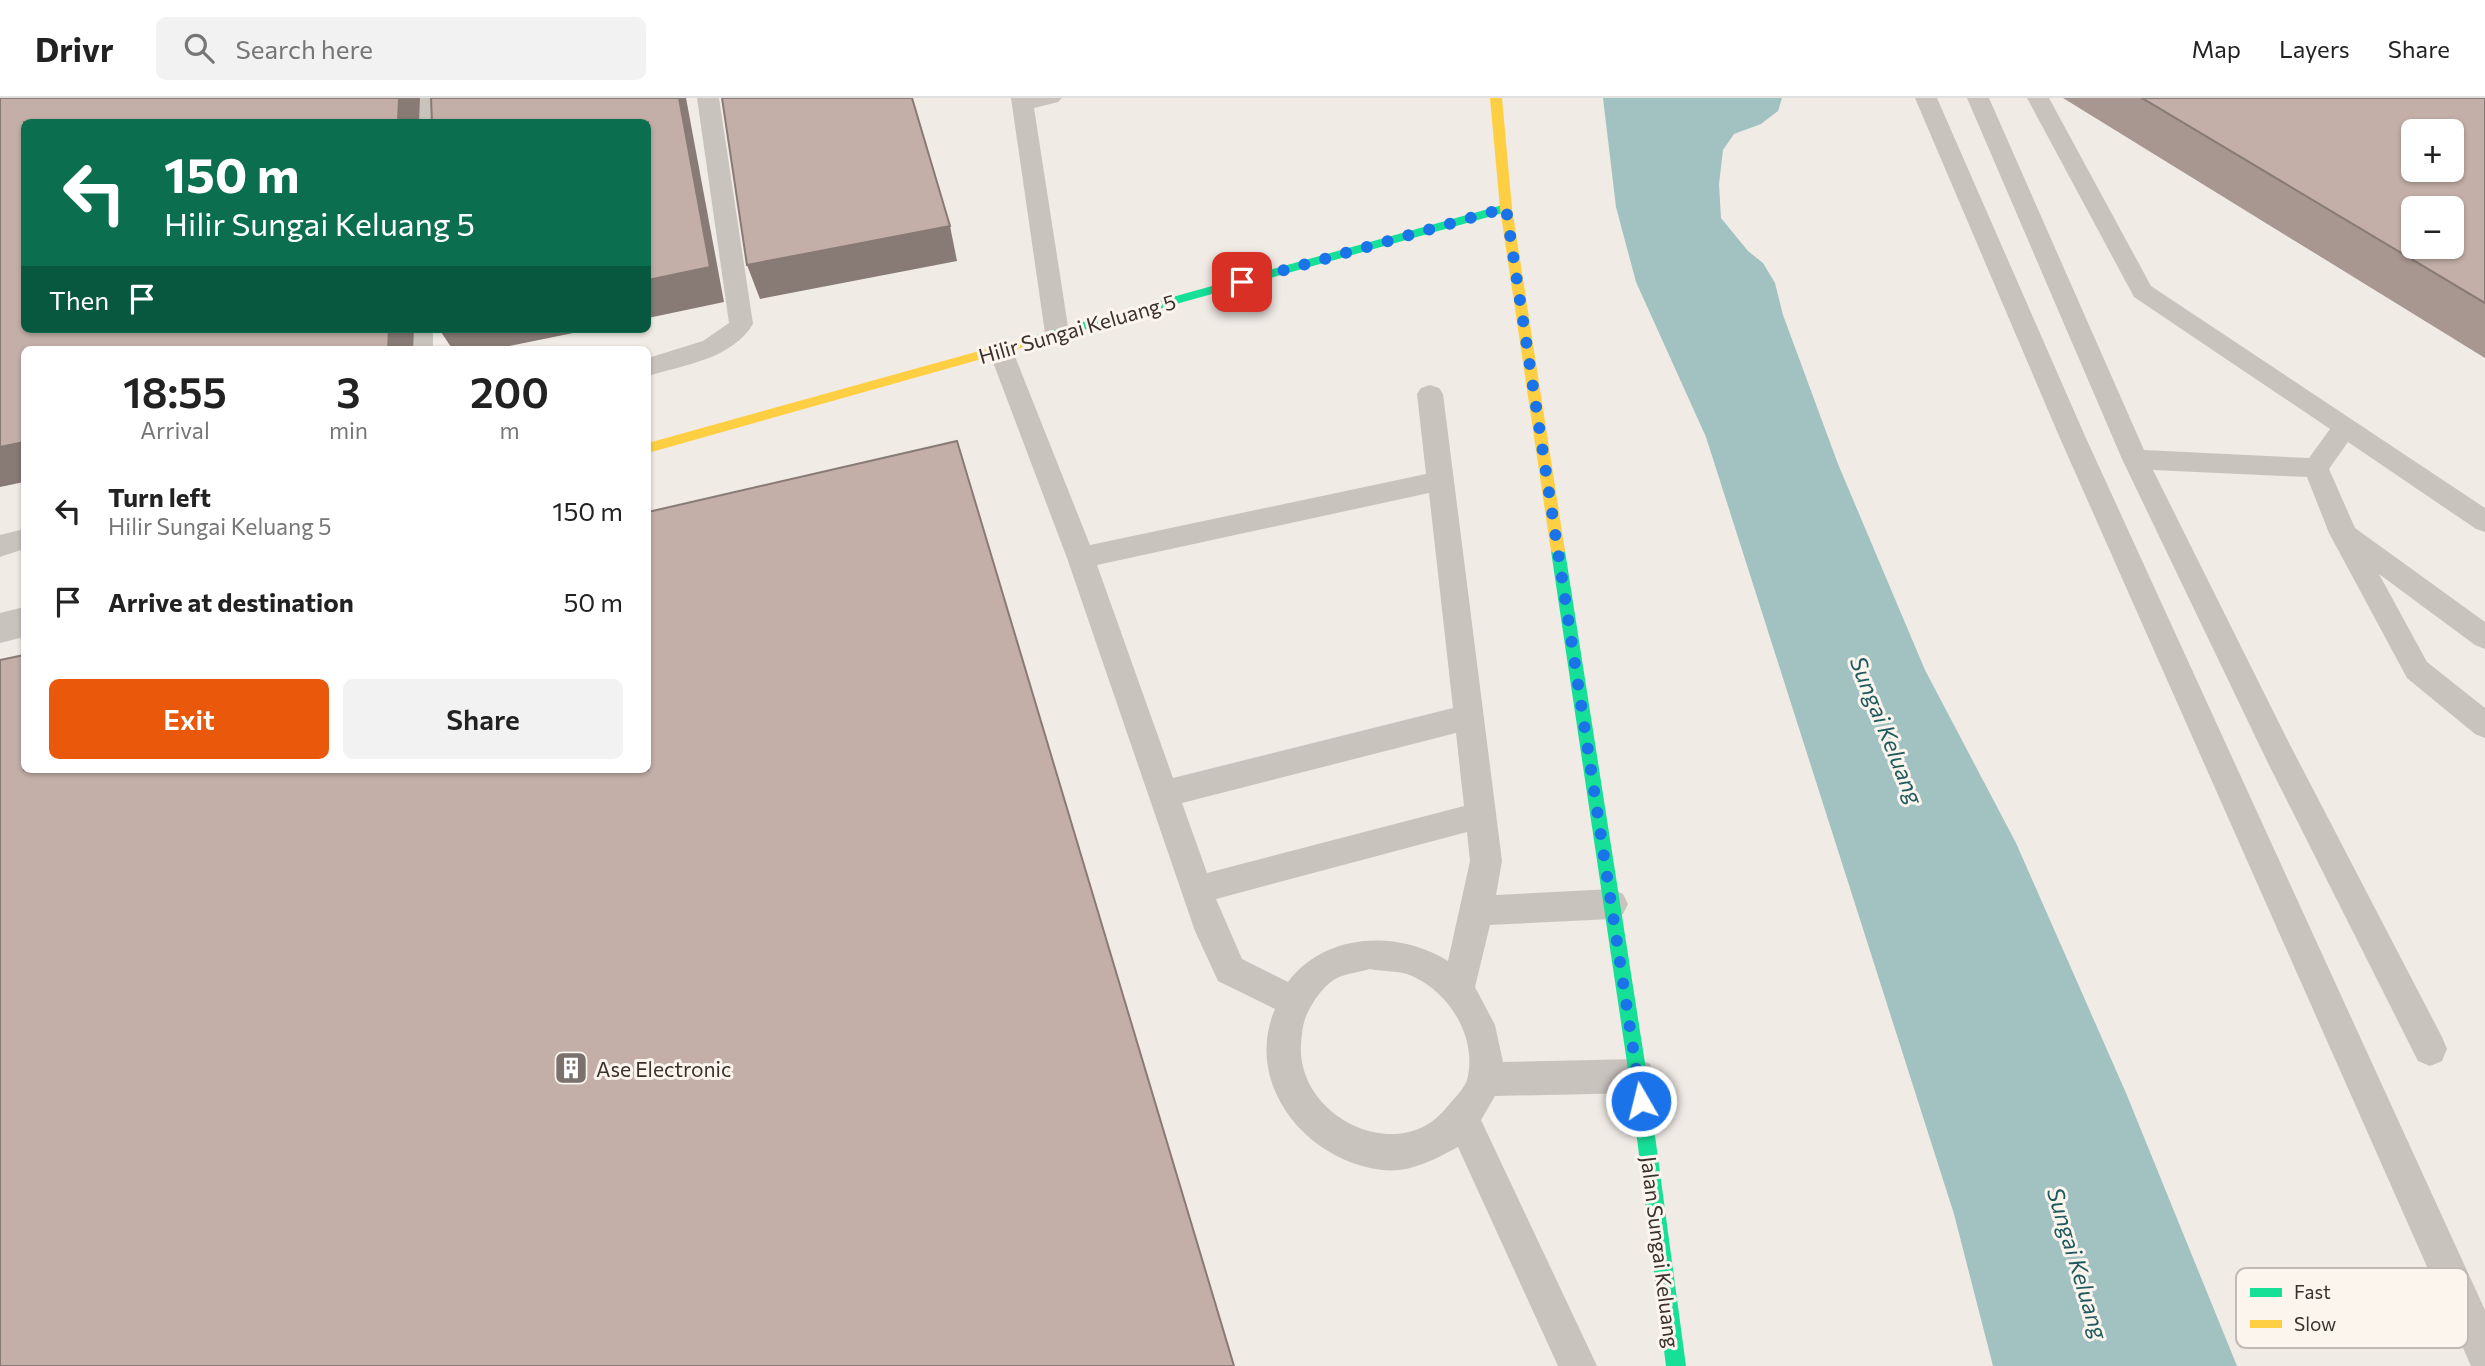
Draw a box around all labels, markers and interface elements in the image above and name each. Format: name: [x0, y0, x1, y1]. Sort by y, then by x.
search box: [156, 17, 646, 80]
text: Drivr: [35, 28, 114, 69]
icon: search: [180, 29, 218, 67]
text: Search here: [236, 33, 373, 64]
text: Map: [2192, 34, 2241, 63]
text: Layers: [2279, 34, 2350, 63]
text: Share: [2388, 34, 2450, 63]
map controls: [2401, 119, 2464, 259]
button: +: [2401, 119, 2464, 182]
text: 150 m: [164, 143, 299, 203]
icon: left: [49, 147, 140, 238]
button: −: [2401, 196, 2464, 259]
text: Hilir Sungai Keluang 5: [164, 203, 475, 243]
pin: [1212, 252, 1272, 312]
icon: arrive: [1223, 263, 1261, 301]
icon: arrive: [123, 280, 161, 318]
text: Then: [49, 284, 109, 315]
street label: Hilir Sungai Keluang 5: [976, 288, 1178, 368]
text: 18:55: [123, 365, 227, 417]
text: 3: [336, 365, 361, 417]
text: 200: [470, 365, 549, 417]
text: Arrival: [140, 416, 210, 444]
text: min: [329, 416, 368, 444]
text: m: [499, 416, 520, 444]
text: Turn left: [108, 481, 211, 512]
icon: left: [49, 492, 87, 530]
text: 150 m: [552, 495, 623, 526]
text: Hilir Sungai Keluang 5: [108, 512, 331, 540]
icon: arrive: [49, 583, 87, 621]
text: Arrive at destination: [108, 586, 354, 617]
text: 50 m: [563, 586, 623, 617]
water label: Sungai Keluang: [1845, 652, 1930, 809]
button: Exit: [49, 679, 329, 759]
button: Share: [343, 679, 623, 759]
building icon: Ase Electronic: [552, 1049, 590, 1087]
place label: Ase Electronic: [596, 1056, 731, 1081]
position arrow: [1604, 1064, 1678, 1138]
street label: Jalan Sungai Keluang: [1637, 1155, 1685, 1349]
water label: Sungai Keluang: [2042, 1184, 2115, 1344]
legend: [2236, 1268, 2468, 1348]
text: Fast: [2294, 1280, 2331, 1303]
text: Slow: [2294, 1312, 2336, 1335]

